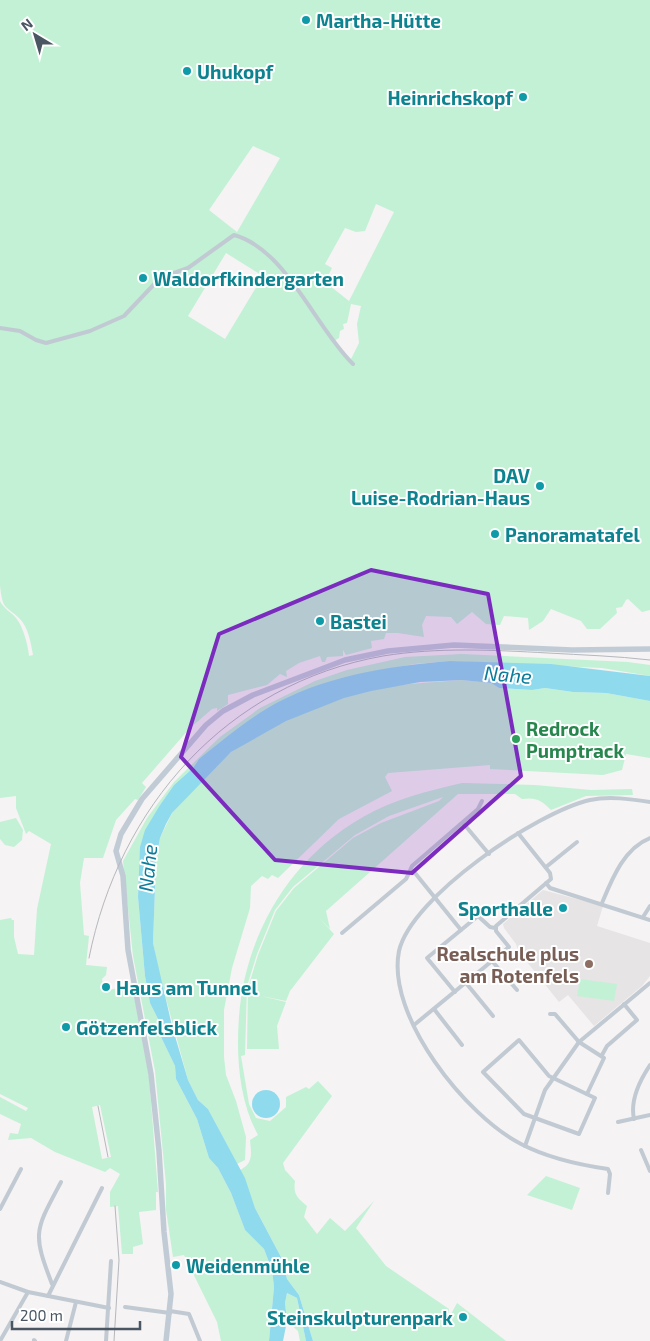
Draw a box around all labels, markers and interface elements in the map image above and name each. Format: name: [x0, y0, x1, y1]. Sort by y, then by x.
place label: Martha-Hütte: [316, 9, 441, 32]
north arrow: [10, 10, 60, 60]
marker: Martha-Hütte: [300, 14, 312, 26]
text: N: [17, 15, 36, 34]
place label: Uhukopf: [197, 60, 275, 83]
marker: Uhukopf: [181, 65, 193, 77]
place label: Heinrichskopf: [387, 86, 514, 109]
marker: Heinrichskopf: [517, 91, 529, 103]
place label: Waldorfkindergarten: [153, 267, 344, 290]
marker: Waldorfkindergarten: [137, 272, 149, 284]
place label: DAV Luise-Rodrian-Haus: [351, 464, 531, 509]
marker: DAV Luise-Rodrian-Haus: [534, 480, 546, 492]
place label: Panoramatafel: [505, 523, 640, 546]
marker: Panoramatafel: [489, 528, 501, 540]
place label: Bastei: [330, 610, 387, 633]
marker: Bastei: [314, 615, 326, 627]
water label: Nahe: [483, 660, 533, 688]
place label: Redrock Pumptrack: [526, 717, 624, 762]
marker: Redrock Pumptrack: [510, 733, 522, 745]
water label: Nahe: [133, 843, 161, 893]
place label: Sporthalle: [458, 897, 553, 920]
marker: Sporthalle: [557, 902, 569, 914]
place label: Realschule plus am Rotenfels: [437, 942, 579, 987]
marker: Realschule plus am Rotenfels: [583, 958, 595, 970]
place label: Haus am Tunnel: [116, 976, 258, 999]
marker: Haus am Tunnel: [100, 981, 112, 993]
place label: Götzenfelsblick: [76, 1016, 217, 1039]
marker: Götzenfelsblick: [60, 1021, 72, 1033]
place label: Weidenmühle: [186, 1254, 310, 1277]
marker: Weidenmühle: [170, 1259, 182, 1271]
scale bar: [12, 1298, 140, 1330]
text: 200 m: [20, 1306, 63, 1324]
place label: Steinskulpturenpark: [267, 1306, 453, 1329]
marker: Steinskulpturenpark: [457, 1311, 469, 1323]

